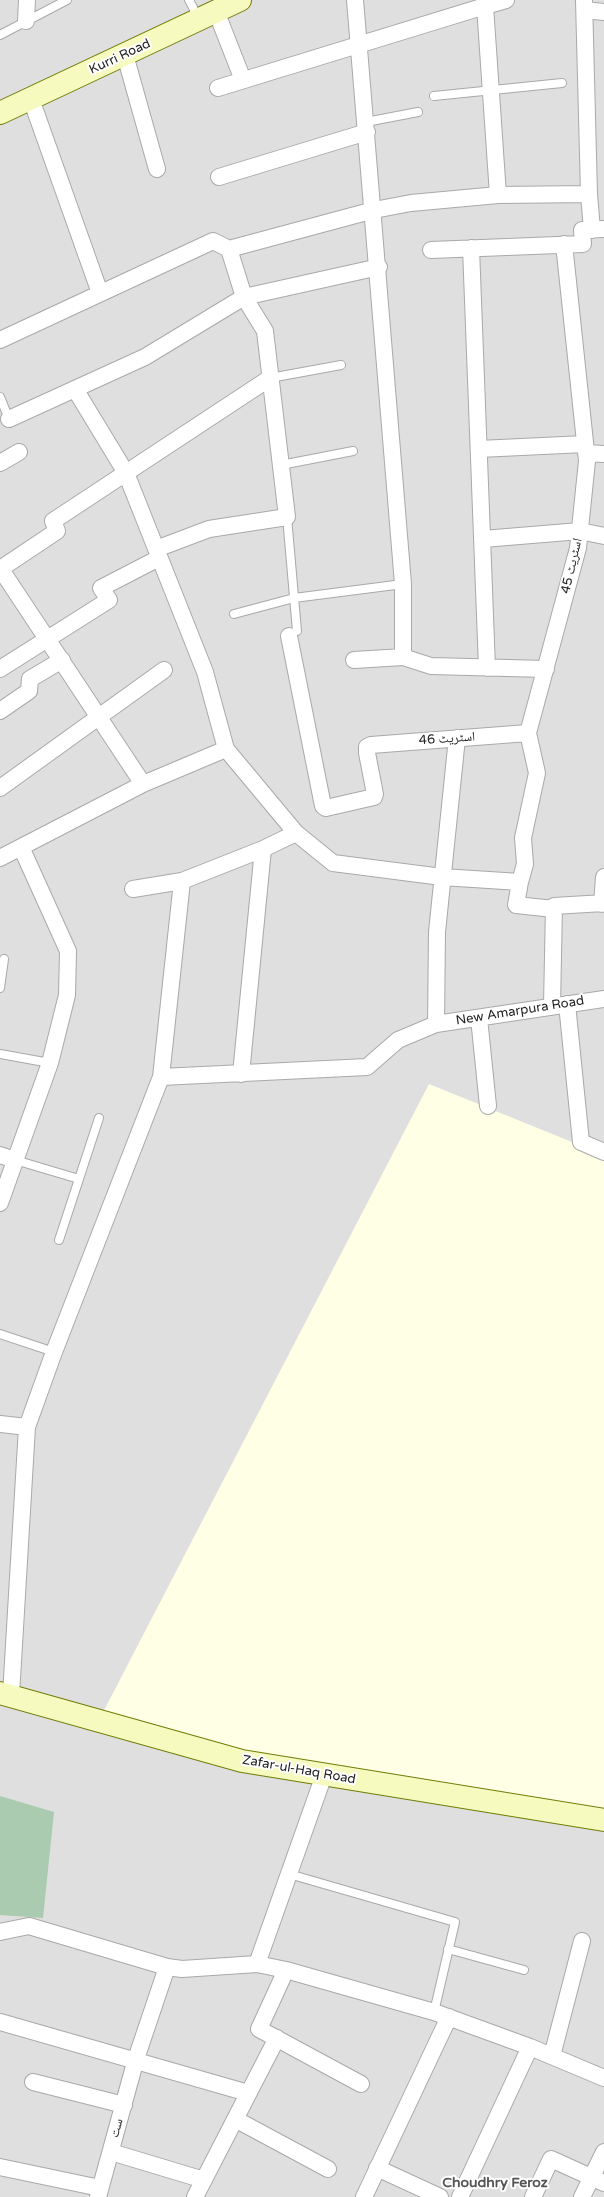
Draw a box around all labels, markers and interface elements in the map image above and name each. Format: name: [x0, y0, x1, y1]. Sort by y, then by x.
street label: Kurri Road: [87, 36, 153, 78]
street label: اسٹریٹ 45: [558, 537, 586, 595]
street label: اسٹریٹ 46: [418, 729, 476, 749]
street label: New Amarpura Road: [455, 993, 585, 1029]
street label: Zafar-ul-Haq Road: [241, 1752, 357, 1788]
street label: ست: [107, 2117, 127, 2139]
district label: Choudhry Feroz: [442, 2175, 548, 2191]

